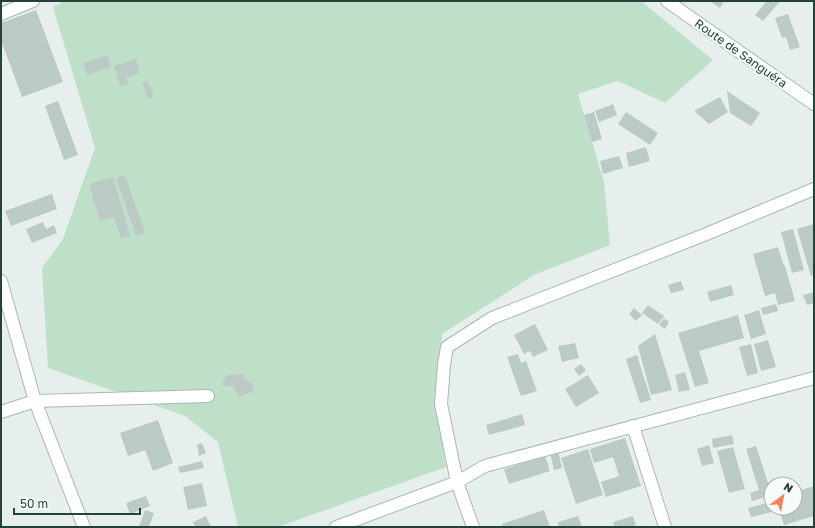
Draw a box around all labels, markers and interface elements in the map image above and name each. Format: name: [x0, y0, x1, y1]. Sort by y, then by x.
street label: Route de Sanguéra: [692, 15, 790, 91]
north arrow: [763, 476, 803, 516]
text: N: [782, 479, 796, 495]
scale bar: [14, 490, 140, 516]
text: 50 m: [20, 496, 48, 511]

